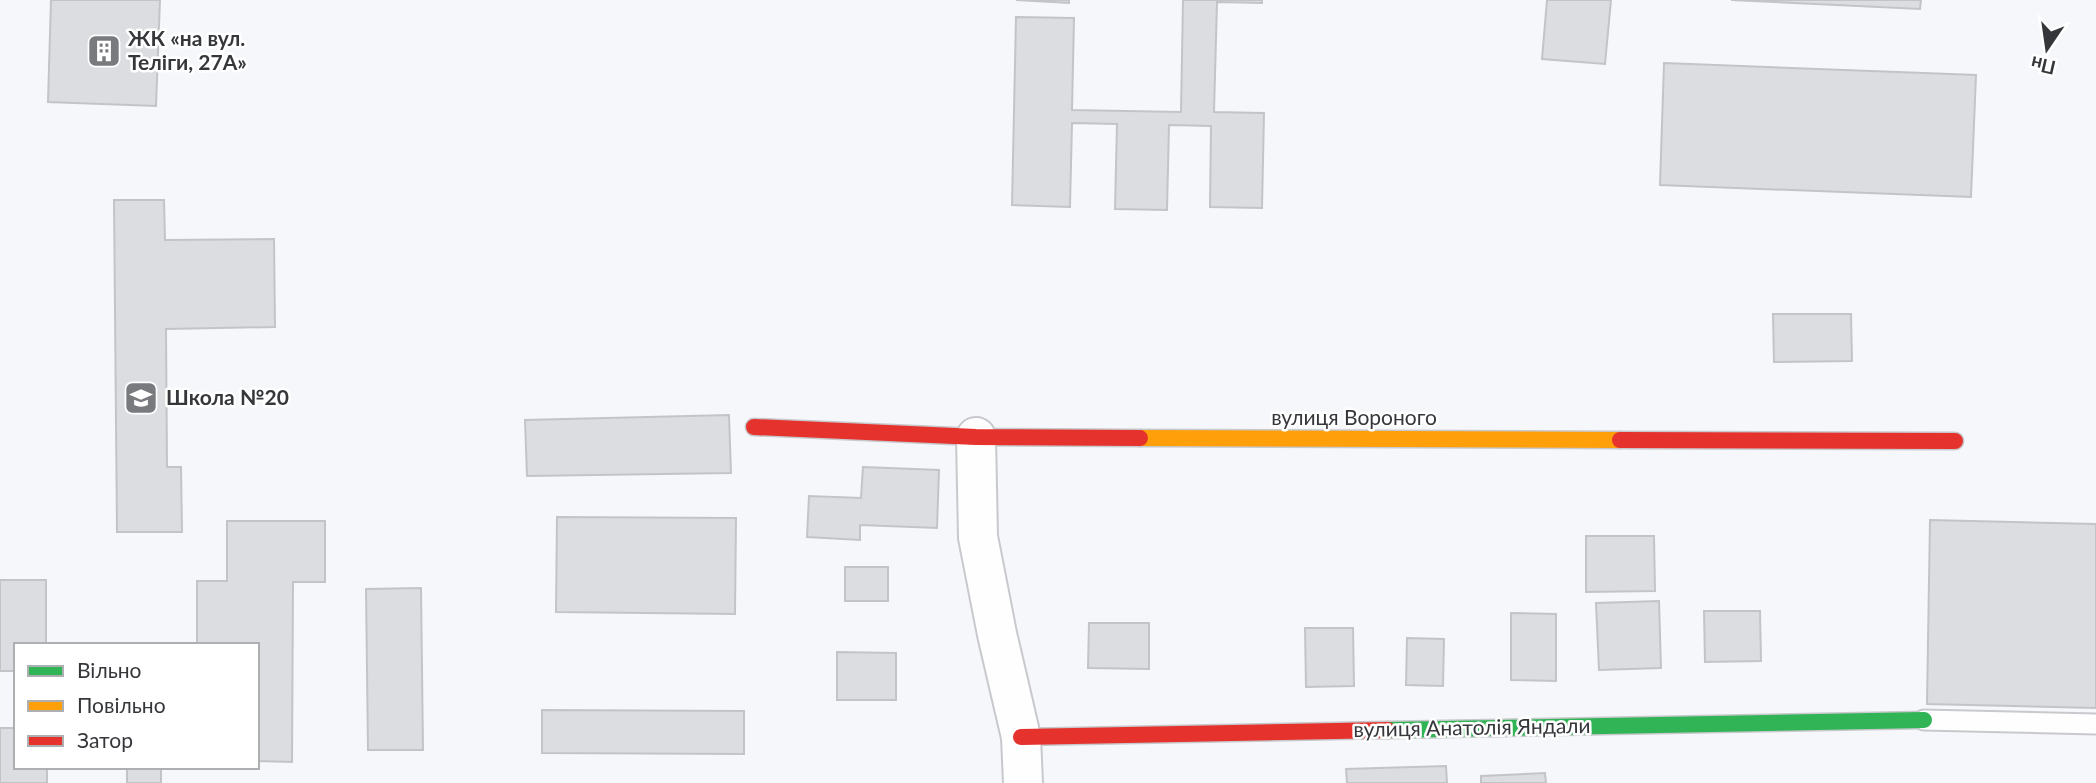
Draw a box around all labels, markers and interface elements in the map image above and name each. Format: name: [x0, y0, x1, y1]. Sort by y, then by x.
north arrow: [2012, 14, 2082, 84]
place label: ЖК «на вул. Теліги, 27А»: [128, 25, 247, 74]
building icon: ЖК «на вул. Теліги, 27А»: [85, 32, 123, 70]
text: Пн: [2028, 52, 2058, 80]
school or university icon: Школа №20: [122, 379, 160, 417]
place label: Школа №20: [166, 384, 289, 409]
street label: вулиця Вороного: [1271, 404, 1437, 429]
legend: [14, 643, 259, 769]
text: Вільно: [77, 657, 142, 682]
text: Повільно: [77, 692, 166, 717]
street label: вулиця Анатолія Яндали: [1353, 712, 1591, 741]
text: Затор: [77, 727, 133, 752]

